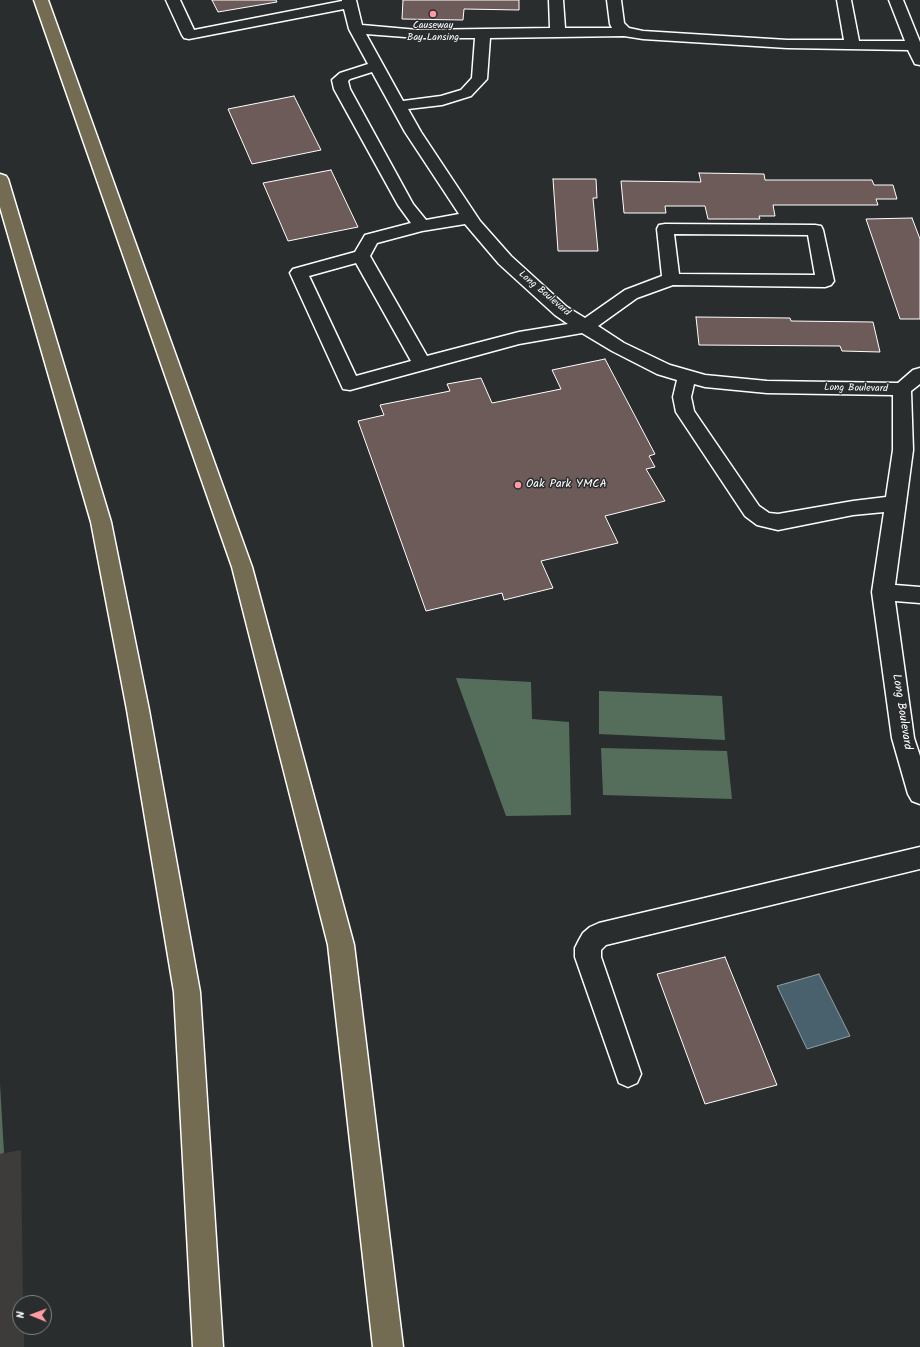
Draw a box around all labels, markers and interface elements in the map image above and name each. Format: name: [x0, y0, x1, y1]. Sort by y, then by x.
marker: Causeway Bay Lansing: [428, 9, 438, 19]
place label: Causeway Bay Lansing: [407, 20, 459, 44]
street label: Long Boulevard: [516, 269, 572, 319]
street label: Long Boulevard: [824, 382, 888, 396]
place label: Oak Park YMCA: [526, 478, 607, 492]
marker: Oak Park YMCA: [513, 480, 523, 490]
street label: Long Boulevard: [888, 673, 914, 751]
north arrow: [12, 1295, 52, 1335]
text: N: [12, 1311, 30, 1318]

